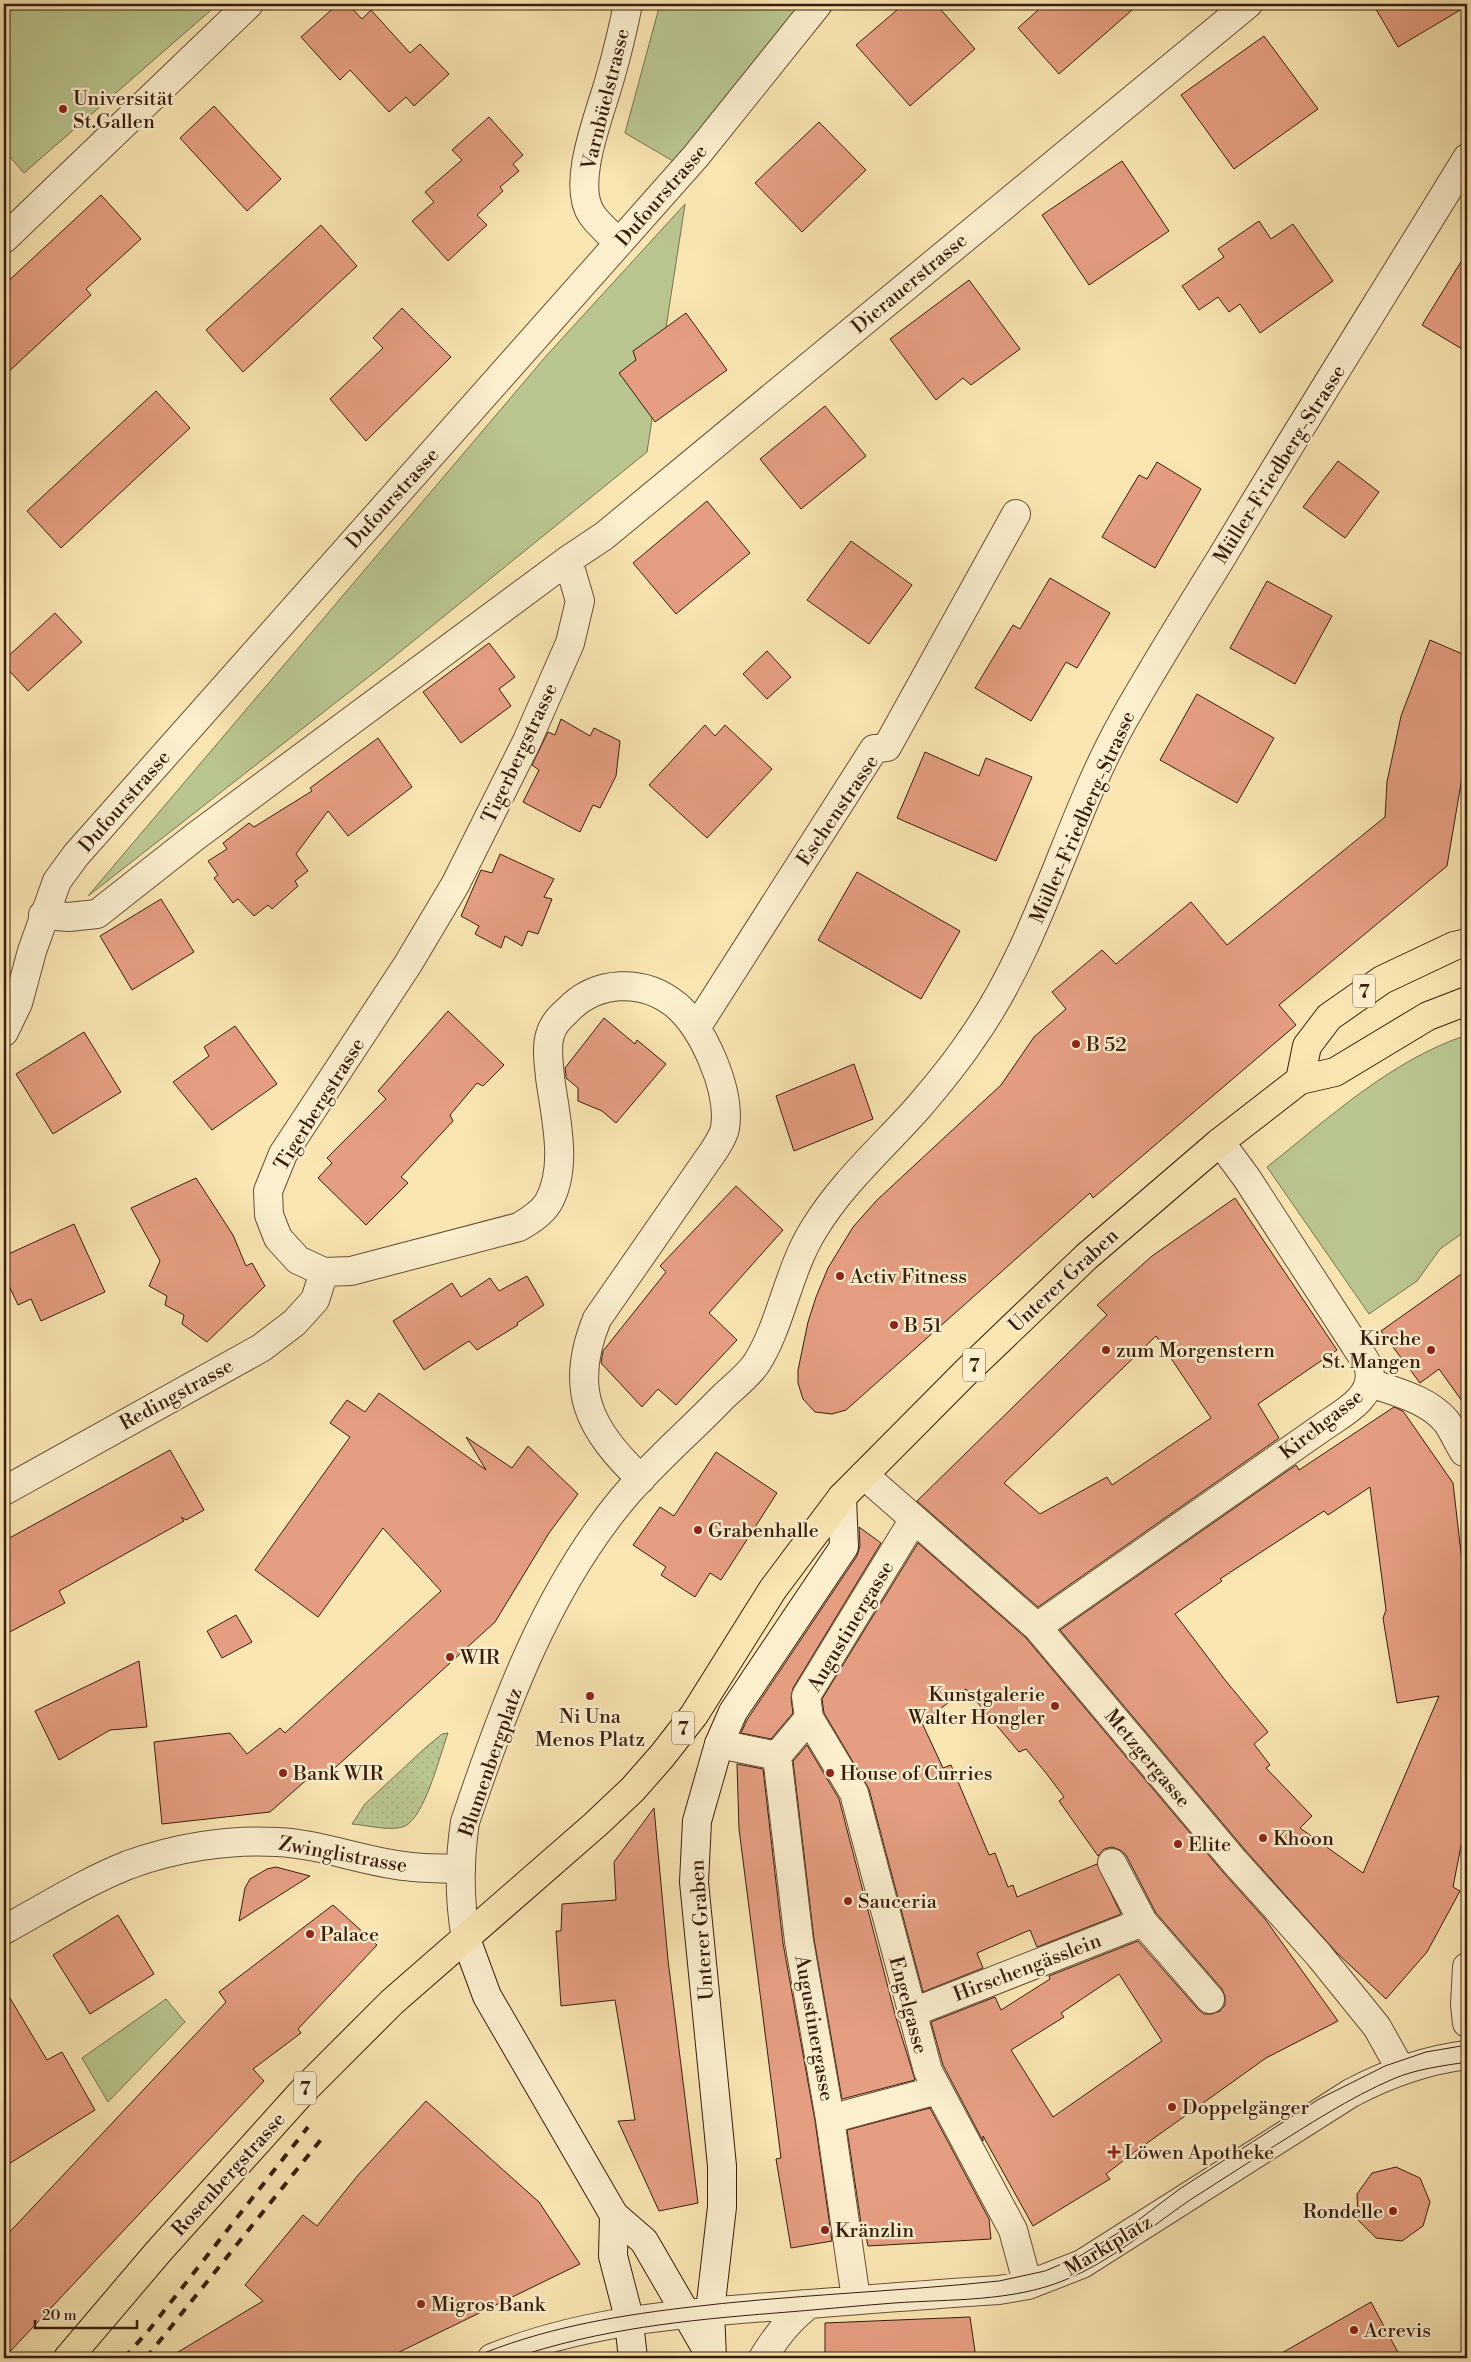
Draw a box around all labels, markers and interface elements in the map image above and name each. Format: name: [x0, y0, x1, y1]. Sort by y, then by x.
street label: Varnbüelstrasse: [577, 26, 636, 174]
place label: Universität St.Gallen: [73, 87, 174, 135]
marker: Universität St.Gallen: [57, 103, 69, 115]
street label: Dufourstrasse: [611, 140, 713, 252]
street label: Dierauerstrasse: [847, 228, 973, 340]
street label: Müller-Friedberg-Strasse: [1209, 361, 1352, 569]
street label: Dufourstrasse: [341, 443, 445, 555]
street label: Tigerbergstrasse: [477, 680, 564, 828]
street label: Müller-Friedberg-Strasse: [1025, 707, 1142, 928]
street label: Dufourstrasse: [74, 746, 176, 858]
street label: Eschenstrasse: [792, 750, 885, 871]
road number: 7: [1353, 974, 1375, 1008]
place label: B 52: [1085, 1033, 1127, 1058]
street label: Tigerbergstrasse: [269, 1034, 371, 1176]
marker: B 52: [1070, 1038, 1082, 1050]
street label: Unterer Graben: [1004, 1224, 1124, 1338]
place label: Activ Fitness: [849, 1265, 967, 1290]
marker: Activ Fitness: [834, 1270, 846, 1282]
place label: B 51: [903, 1314, 942, 1339]
marker: B 51: [888, 1319, 900, 1331]
place label: Kirche St. Mangen: [1322, 1327, 1421, 1375]
place label: zum Morgenstern: [1116, 1339, 1275, 1364]
marker: zum Morgenstern: [1100, 1344, 1112, 1356]
marker: Kirche St. Mangen: [1425, 1344, 1437, 1356]
road number: 7: [963, 1348, 985, 1382]
street label: Redingstrasse: [115, 1354, 238, 1437]
street label: Kirchgasse: [1275, 1385, 1369, 1466]
place label: Grabenhalle: [708, 1519, 819, 1544]
marker: Grabenhalle: [692, 1524, 704, 1536]
street label: Augustinergasse: [802, 1557, 900, 1697]
place label: WIR: [459, 1646, 501, 1671]
marker: WIR: [444, 1651, 456, 1663]
place label: Kunstgalerie Walter Hongler: [907, 1683, 1045, 1731]
street label: Blumenbergplatz: [454, 1685, 529, 1841]
marker: Ni Una Menos Platz: [584, 1690, 596, 1702]
marker: Kunstgalerie Walter Hongler: [1049, 1700, 1061, 1712]
street label: Metzgergasse: [1098, 1704, 1195, 1813]
place label: Ni Una Menos Platz: [535, 1705, 645, 1753]
road number: 7: [672, 1712, 694, 1745]
place label: Bank WIR: [292, 1762, 384, 1787]
place label: House of Curries: [840, 1762, 993, 1787]
marker: Bank WIR: [277, 1767, 289, 1779]
marker: House of Curries: [824, 1767, 836, 1779]
place label: Khoon: [1273, 1827, 1334, 1852]
street label: Zwinglistrasse: [276, 1832, 409, 1879]
marker: Khoon: [1257, 1832, 1269, 1844]
place label: Elite: [1188, 1833, 1231, 1858]
marker: Elite: [1172, 1838, 1184, 1850]
street label: Unterer Graben: [685, 1858, 720, 2001]
place label: Sauceria: [858, 1890, 938, 1915]
marker: Sauceria: [842, 1895, 854, 1907]
place label: Palace: [320, 1923, 379, 1948]
marker: Palace: [304, 1928, 316, 1940]
street label: Hirschengässlein: [950, 1929, 1105, 2008]
street label: Augustinergasse: [788, 1952, 839, 2103]
street label: Engelgasse: [883, 1954, 933, 2057]
road number: 7: [294, 2072, 316, 2104]
place label: Doppelgänger: [1182, 2096, 1310, 2121]
marker: Doppelgänger: [1166, 2101, 1178, 2113]
street label: Rosenbergstrasse: [167, 2108, 291, 2242]
place label: Löwen Apotheke: [1124, 2141, 1274, 2166]
marker: Löwen Apotheke: [1108, 2146, 1120, 2158]
place label: Rondelle: [1303, 2200, 1383, 2225]
marker: Rondelle: [1387, 2205, 1399, 2217]
street label: Marktplatz: [1060, 2210, 1157, 2282]
place label: Kränzlin: [835, 2219, 914, 2244]
marker: Kränzlin: [819, 2224, 831, 2236]
place label: Migros Bank: [431, 2293, 547, 2318]
scale bar: [35, 2297, 138, 2329]
marker: Migros Bank: [415, 2298, 427, 2310]
text: 20 m: [42, 2306, 77, 2325]
place label: Acrevis: [1363, 2319, 1431, 2344]
marker: Acrevis: [1348, 2324, 1360, 2336]

